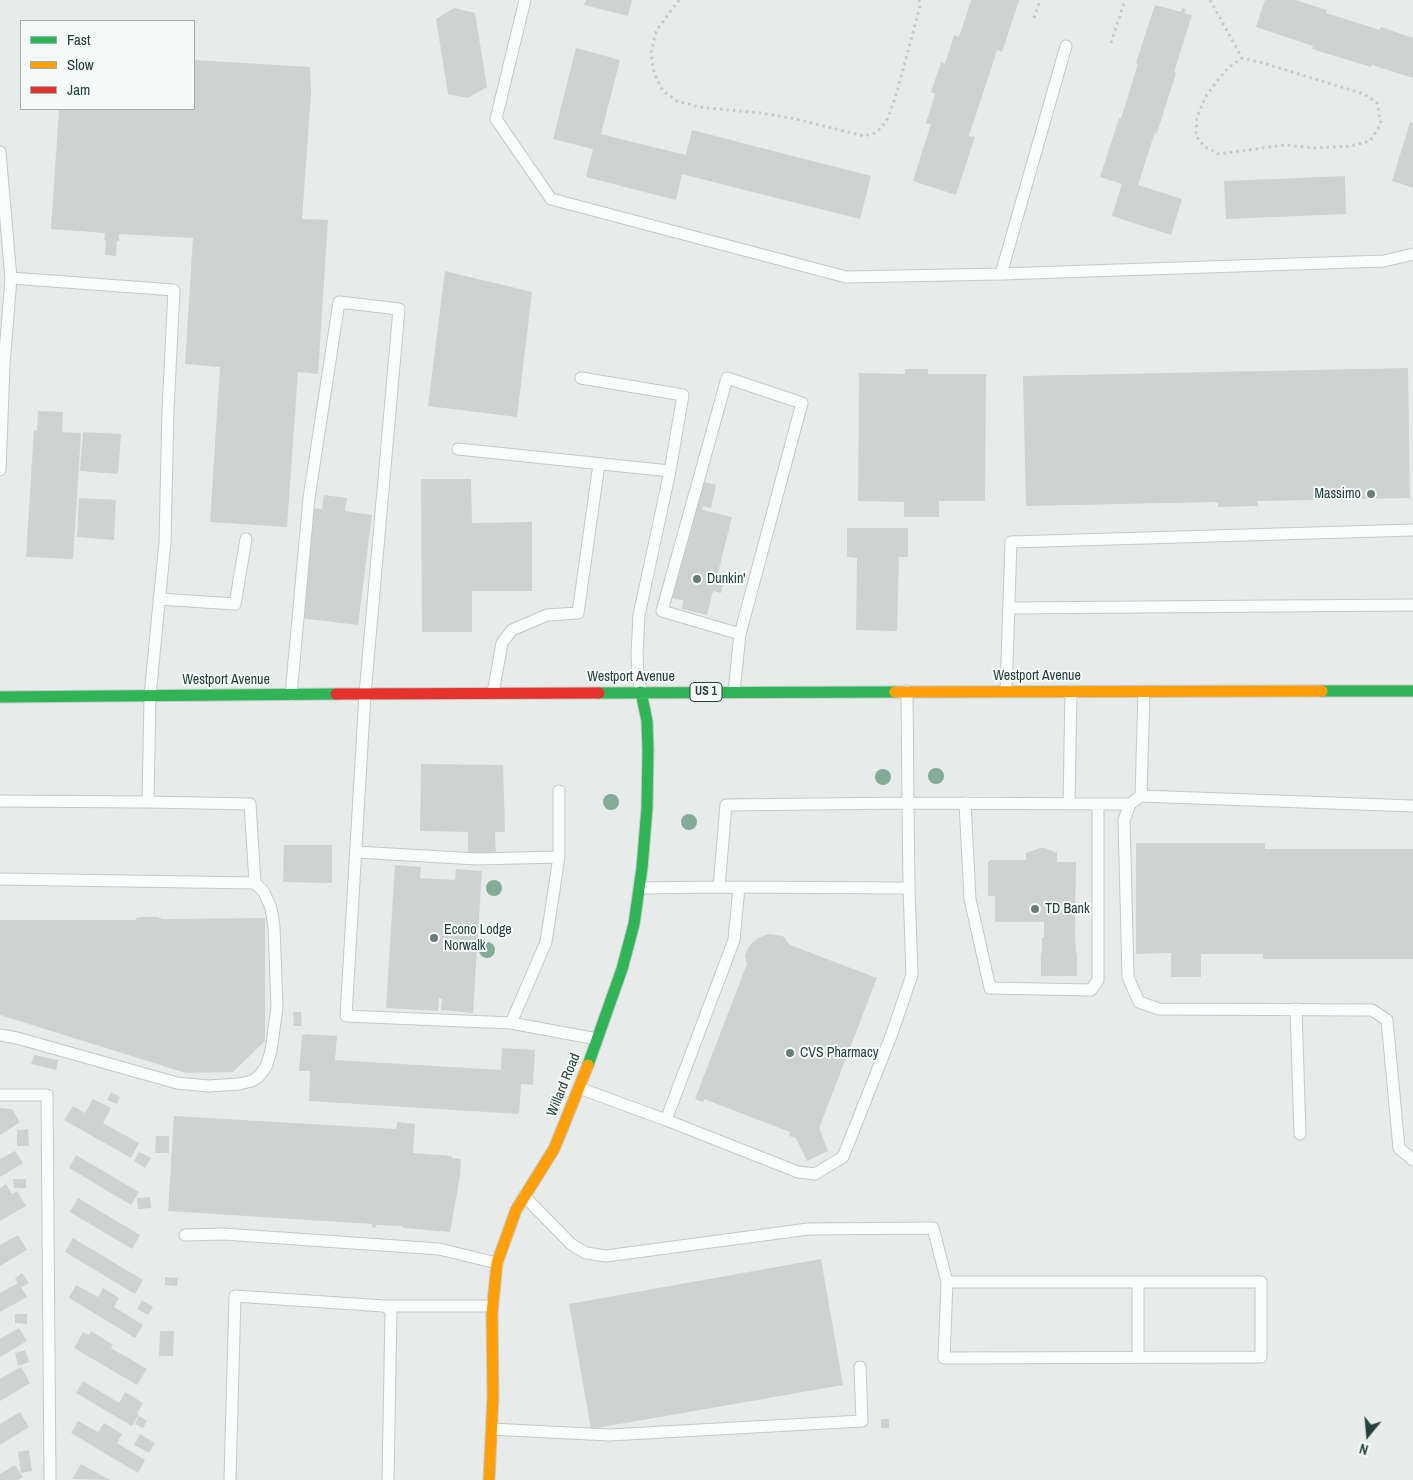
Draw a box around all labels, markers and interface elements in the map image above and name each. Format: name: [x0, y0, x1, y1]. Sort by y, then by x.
legend: [20, 20, 195, 110]
text: Fast: [67, 29, 90, 50]
text: Slow: [67, 54, 94, 75]
text: Jam: [67, 79, 90, 100]
place label: Massimo: [1314, 486, 1361, 502]
marker: Massimo: [1365, 488, 1377, 500]
place label: Dunkin': [707, 571, 746, 587]
marker: Dunkin': [691, 573, 703, 585]
street label: Westport Avenue: [993, 668, 1081, 684]
street label: Westport Avenue: [587, 669, 675, 685]
street label: Westport Avenue: [182, 672, 270, 688]
road number: US 1: [690, 682, 722, 702]
place label: TD Bank: [1045, 901, 1090, 917]
marker: TD Bank: [1029, 903, 1041, 915]
place label: Econo Lodge Norwalk: [444, 922, 512, 954]
marker: Econo Lodge Norwalk: [428, 932, 440, 944]
place label: CVS Pharmacy: [800, 1045, 878, 1061]
marker: CVS Pharmacy: [784, 1047, 796, 1059]
street label: Willard Road: [544, 1051, 584, 1119]
north arrow: [1343, 1410, 1393, 1460]
text: N: [1357, 1440, 1370, 1459]

